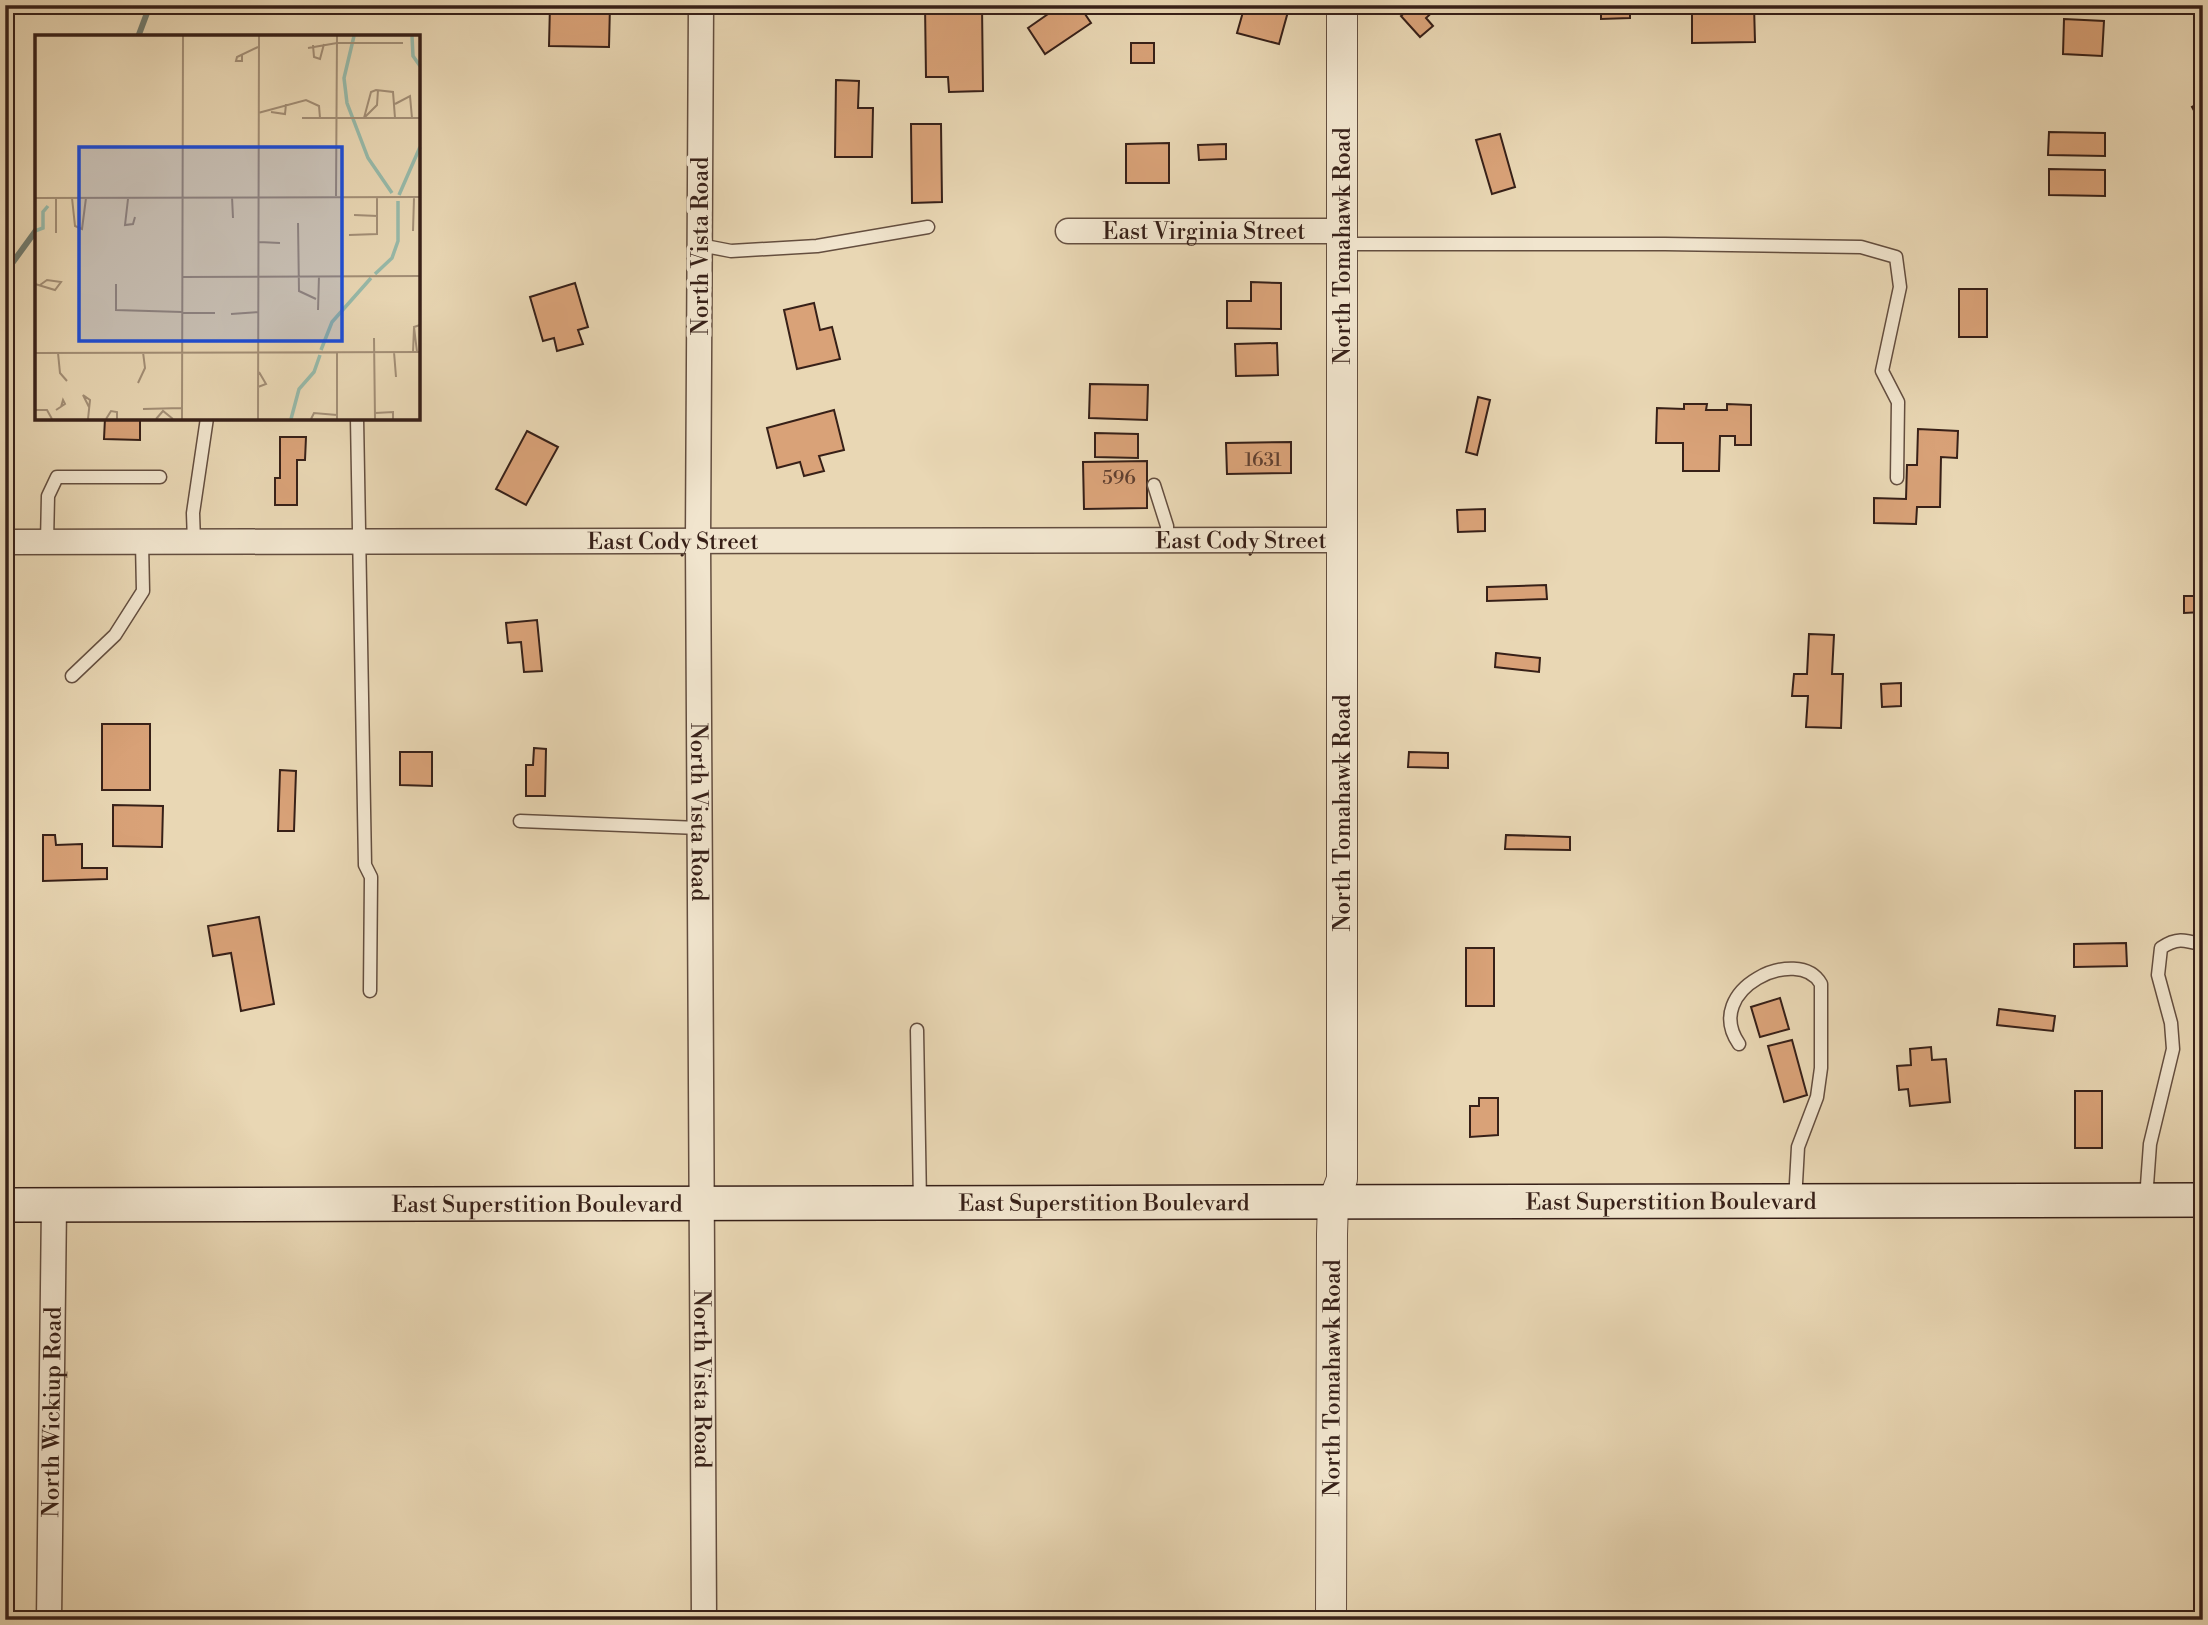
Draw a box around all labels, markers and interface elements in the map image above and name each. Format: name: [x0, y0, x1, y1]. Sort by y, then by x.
inset map: [35, 35, 420, 420]
street label: North Tomahawk Road: [1329, 127, 1357, 365]
street label: North Vista Road: [687, 157, 715, 335]
street label: East Virginia Street: [1103, 218, 1305, 246]
house number: 1631: [1244, 448, 1282, 472]
house number: 596: [1102, 466, 1136, 490]
street label: East Cody Street: [1155, 527, 1327, 555]
street label: East Cody Street: [587, 528, 759, 556]
street label: North Tomahawk Road: [1329, 694, 1357, 932]
street label: North Vista Road: [684, 723, 713, 901]
street label: East Superstition Boulevard: [1525, 1188, 1817, 1217]
street label: East Superstition Boulevard: [958, 1189, 1250, 1218]
street label: East Superstition Boulevard: [391, 1190, 683, 1219]
street label: North Tomahawk Road: [1318, 1259, 1347, 1497]
street label: North Vista Road: [687, 1290, 716, 1468]
street label: North Wickiup Road: [37, 1307, 68, 1518]

